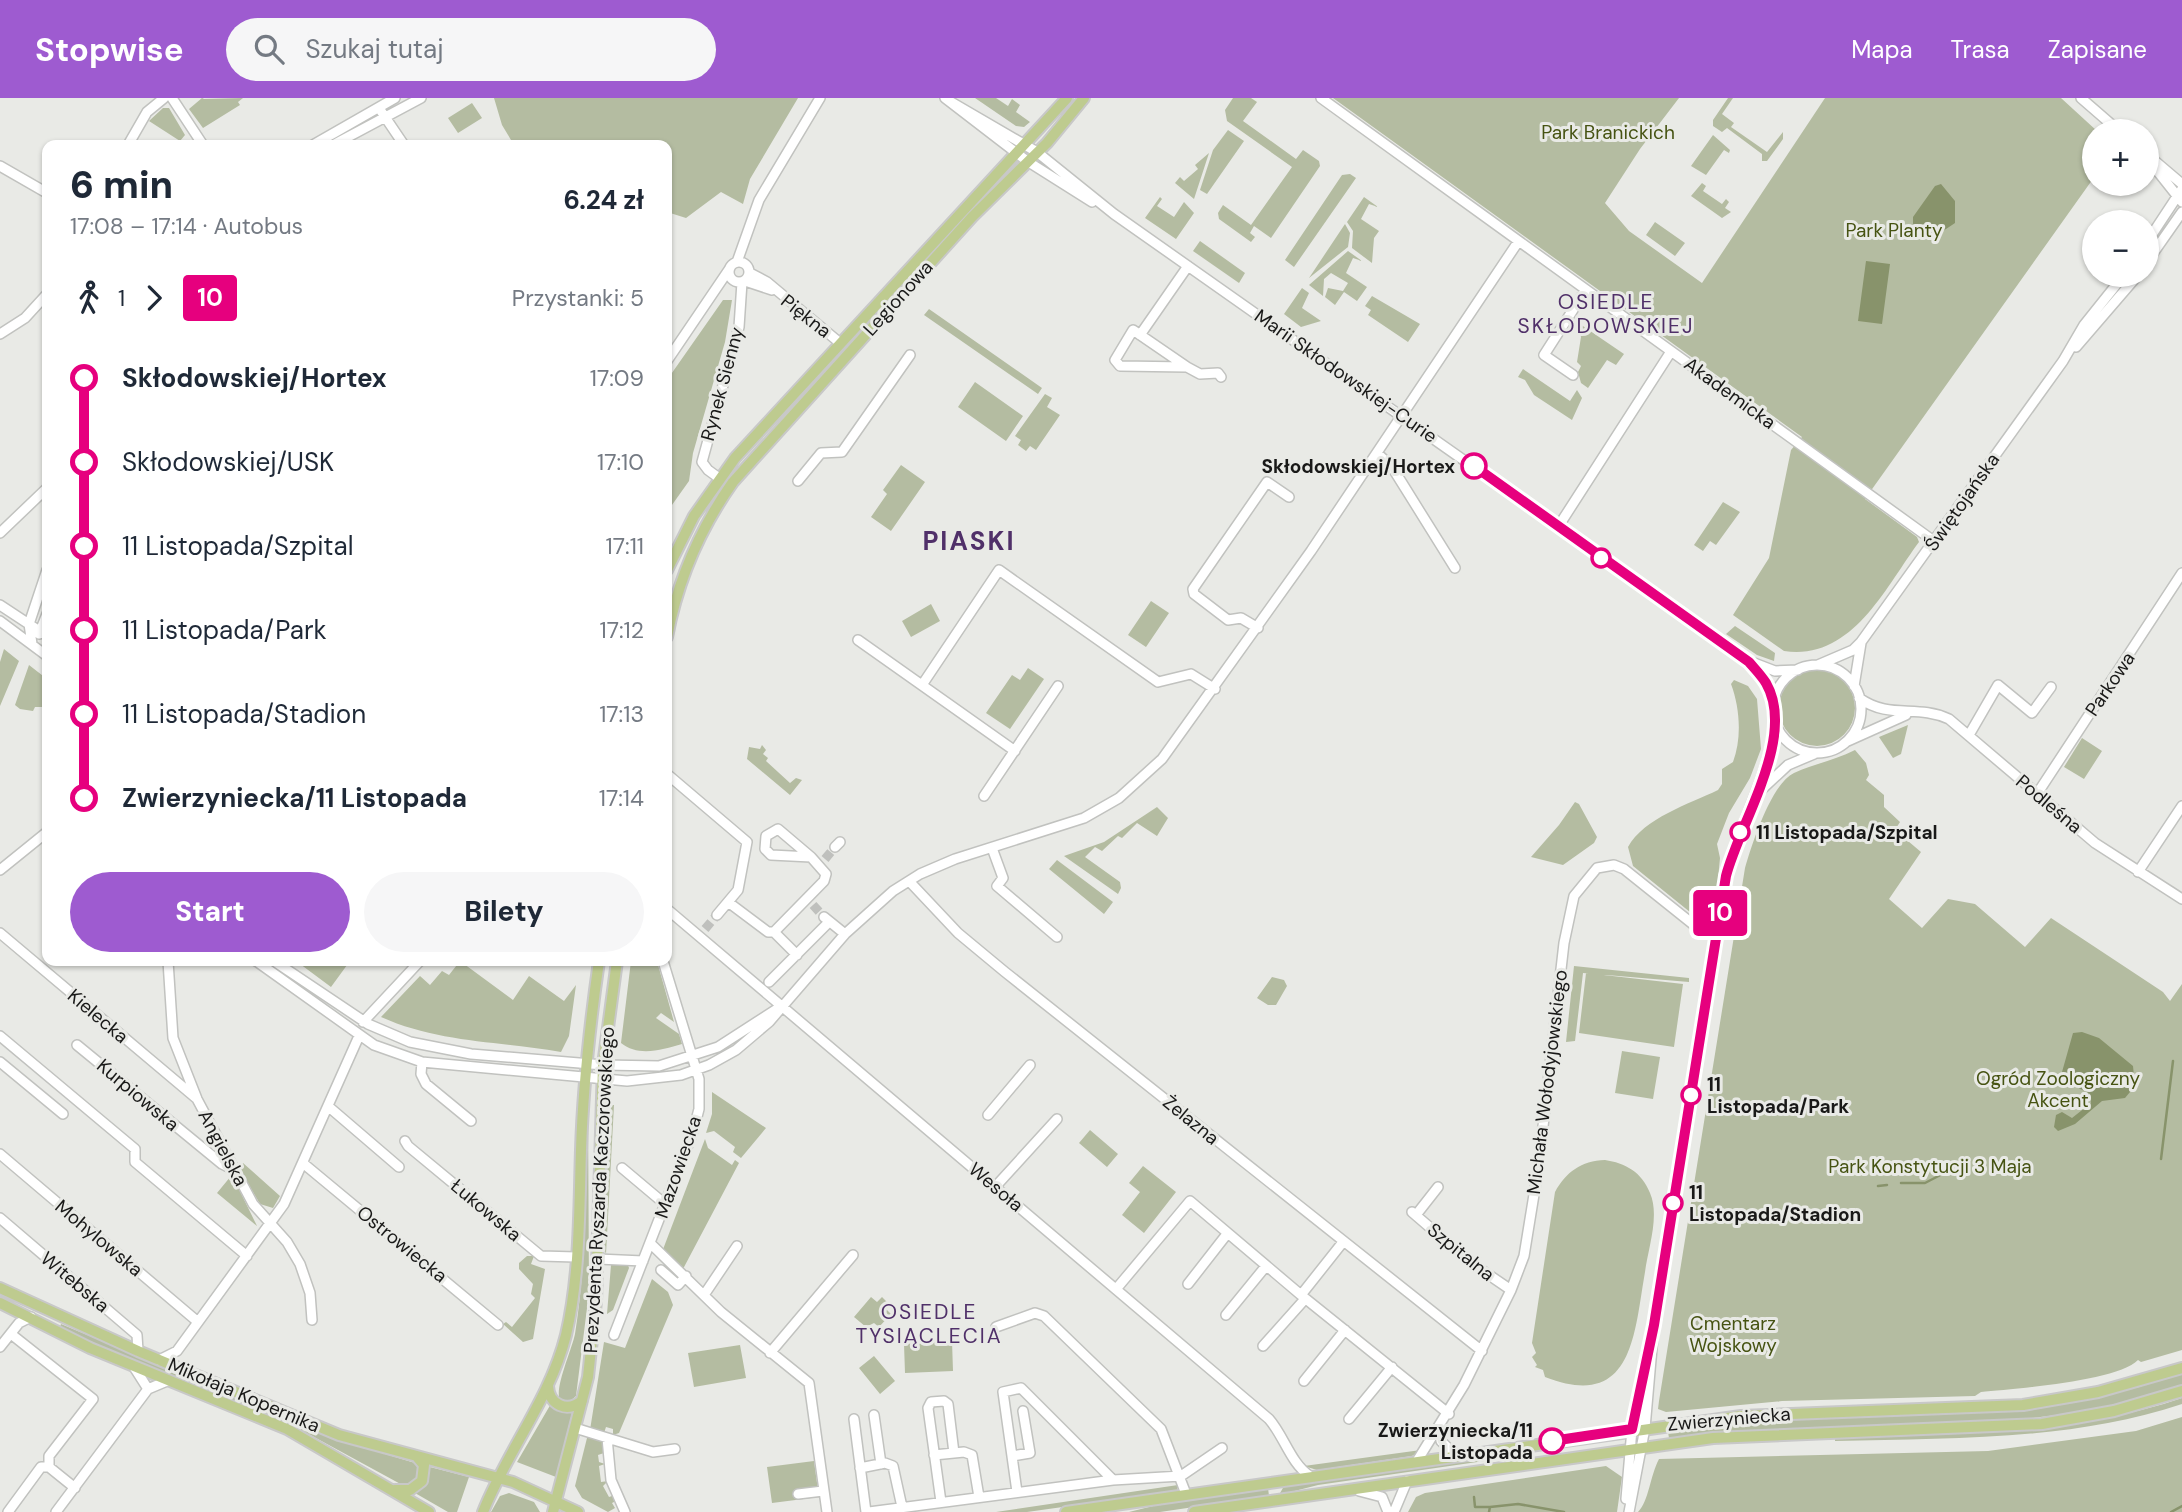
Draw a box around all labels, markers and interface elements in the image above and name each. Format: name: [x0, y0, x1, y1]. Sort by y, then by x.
search box: [226, 18, 716, 81]
text: Stopwise: [35, 28, 184, 71]
icon: search: [250, 30, 288, 68]
text: Szukaj tutaj: [306, 32, 444, 66]
text: Mapa: [1851, 34, 1913, 65]
text: Trasa: [1951, 34, 2010, 65]
text: Zapisane: [2048, 34, 2147, 65]
map controls: [2082, 119, 2159, 287]
button: +: [2082, 119, 2159, 196]
park label: Park Branickich: [1541, 120, 1675, 145]
text: 6 min: [70, 160, 173, 210]
text: 6.24 zł: [564, 183, 644, 217]
button: −: [2082, 210, 2159, 287]
text: 17:08 – 17:14 · Autobus: [70, 211, 303, 241]
park label: Park Planty: [1845, 218, 1943, 243]
street label: Legionowa: [858, 255, 938, 341]
icon: walk: [70, 279, 108, 317]
icon: forward: [135, 279, 173, 317]
text: 10: [197, 282, 223, 313]
text: 1: [118, 283, 125, 313]
text: Przystanki: 5: [512, 283, 644, 313]
district label: OSIEDLE SKŁODOWSKIEJ: [1518, 288, 1694, 340]
street label: Piękna: [776, 289, 836, 343]
street label: Marii Skłodowskiej-Curie: [1250, 303, 1442, 449]
street label: Rynek Sienny: [695, 324, 749, 444]
street label: Akademicka: [1679, 351, 1781, 435]
text: Skłodowskiej/Hortex: [122, 361, 387, 395]
text: 17:09: [590, 363, 644, 393]
text: Skłodowskiej/USK: [122, 445, 334, 479]
text: 17:10: [597, 447, 644, 477]
street label: Świętojańska: [1919, 448, 2005, 556]
marker: Skłodowskiej/Hortex: [1461, 453, 1487, 479]
place label: Skłodowskiej/Hortex: [1262, 454, 1455, 479]
district label: PIASKI: [922, 524, 1016, 558]
text: 11 Listopada/Szpital: [122, 529, 354, 563]
text: 17:11: [606, 531, 644, 561]
unlabelled marker: [1591, 548, 1611, 568]
text: 11 Listopada/Park: [122, 613, 327, 647]
text: 17:12: [599, 615, 644, 645]
street label: Parkowa: [2079, 647, 2141, 721]
text: 11 Listopada/Stadion: [122, 697, 366, 731]
text: 17:13: [599, 699, 644, 729]
street label: Podleśna: [2011, 769, 2087, 839]
text: Zwierzyniecka/11 Listopada: [122, 781, 467, 815]
text: 17:14: [599, 783, 644, 813]
place label: 11 Listopada/Szpital: [1756, 820, 1938, 845]
marker: 11 Listopada/Szpital: [1730, 822, 1750, 842]
button: Start: [70, 872, 350, 952]
button: Bilety: [364, 872, 644, 952]
line badge: 10: [1688, 890, 1752, 936]
text: 10: [1707, 897, 1733, 928]
street label: Michała Wołodyjowskiego: [1521, 968, 1573, 1196]
street label: Kielecka: [62, 983, 134, 1049]
street label: Prezydenta Ryszarda Kaczorowskiego: [578, 1026, 620, 1354]
street label: Kurpiowska: [92, 1053, 184, 1137]
park label: Ogród Zoologiczny Akcent: [1976, 1066, 2140, 1113]
place label: 11 Listopada/Park: [1707, 1072, 1849, 1119]
marker: 11 Listopada/Park: [1681, 1085, 1701, 1105]
street label: Żelazna: [1158, 1090, 1224, 1150]
street label: Angielska: [192, 1105, 254, 1191]
street label: Mazowiecka: [649, 1113, 707, 1221]
park label: Park Konstytucji 3 Maja: [1828, 1154, 2032, 1179]
street label: Wesoła: [963, 1157, 1029, 1217]
street label: Łukowska: [445, 1173, 527, 1247]
place label: 11 Listopada/Stadion: [1689, 1180, 1861, 1227]
marker: 11 Listopada/Stadion: [1663, 1193, 1683, 1213]
street label: Mohylowska: [50, 1194, 148, 1282]
street label: Ostrowiecka: [352, 1200, 452, 1288]
street label: Szpitalna: [1422, 1217, 1500, 1287]
street label: Witebska: [35, 1246, 115, 1318]
district label: OSIEDLE TYSIĄCLECIA: [855, 1298, 1003, 1350]
park label: Cmentarz Wojskowy: [1689, 1311, 1777, 1358]
street label: Mikołaja Kopernika: [164, 1352, 324, 1438]
street label: Zwierzyniecka: [1666, 1401, 1792, 1437]
place label: Zwierzyniecka/11 Listopada: [1378, 1418, 1533, 1465]
marker: Zwierzyniecka/11 Listopada: [1539, 1428, 1565, 1454]

